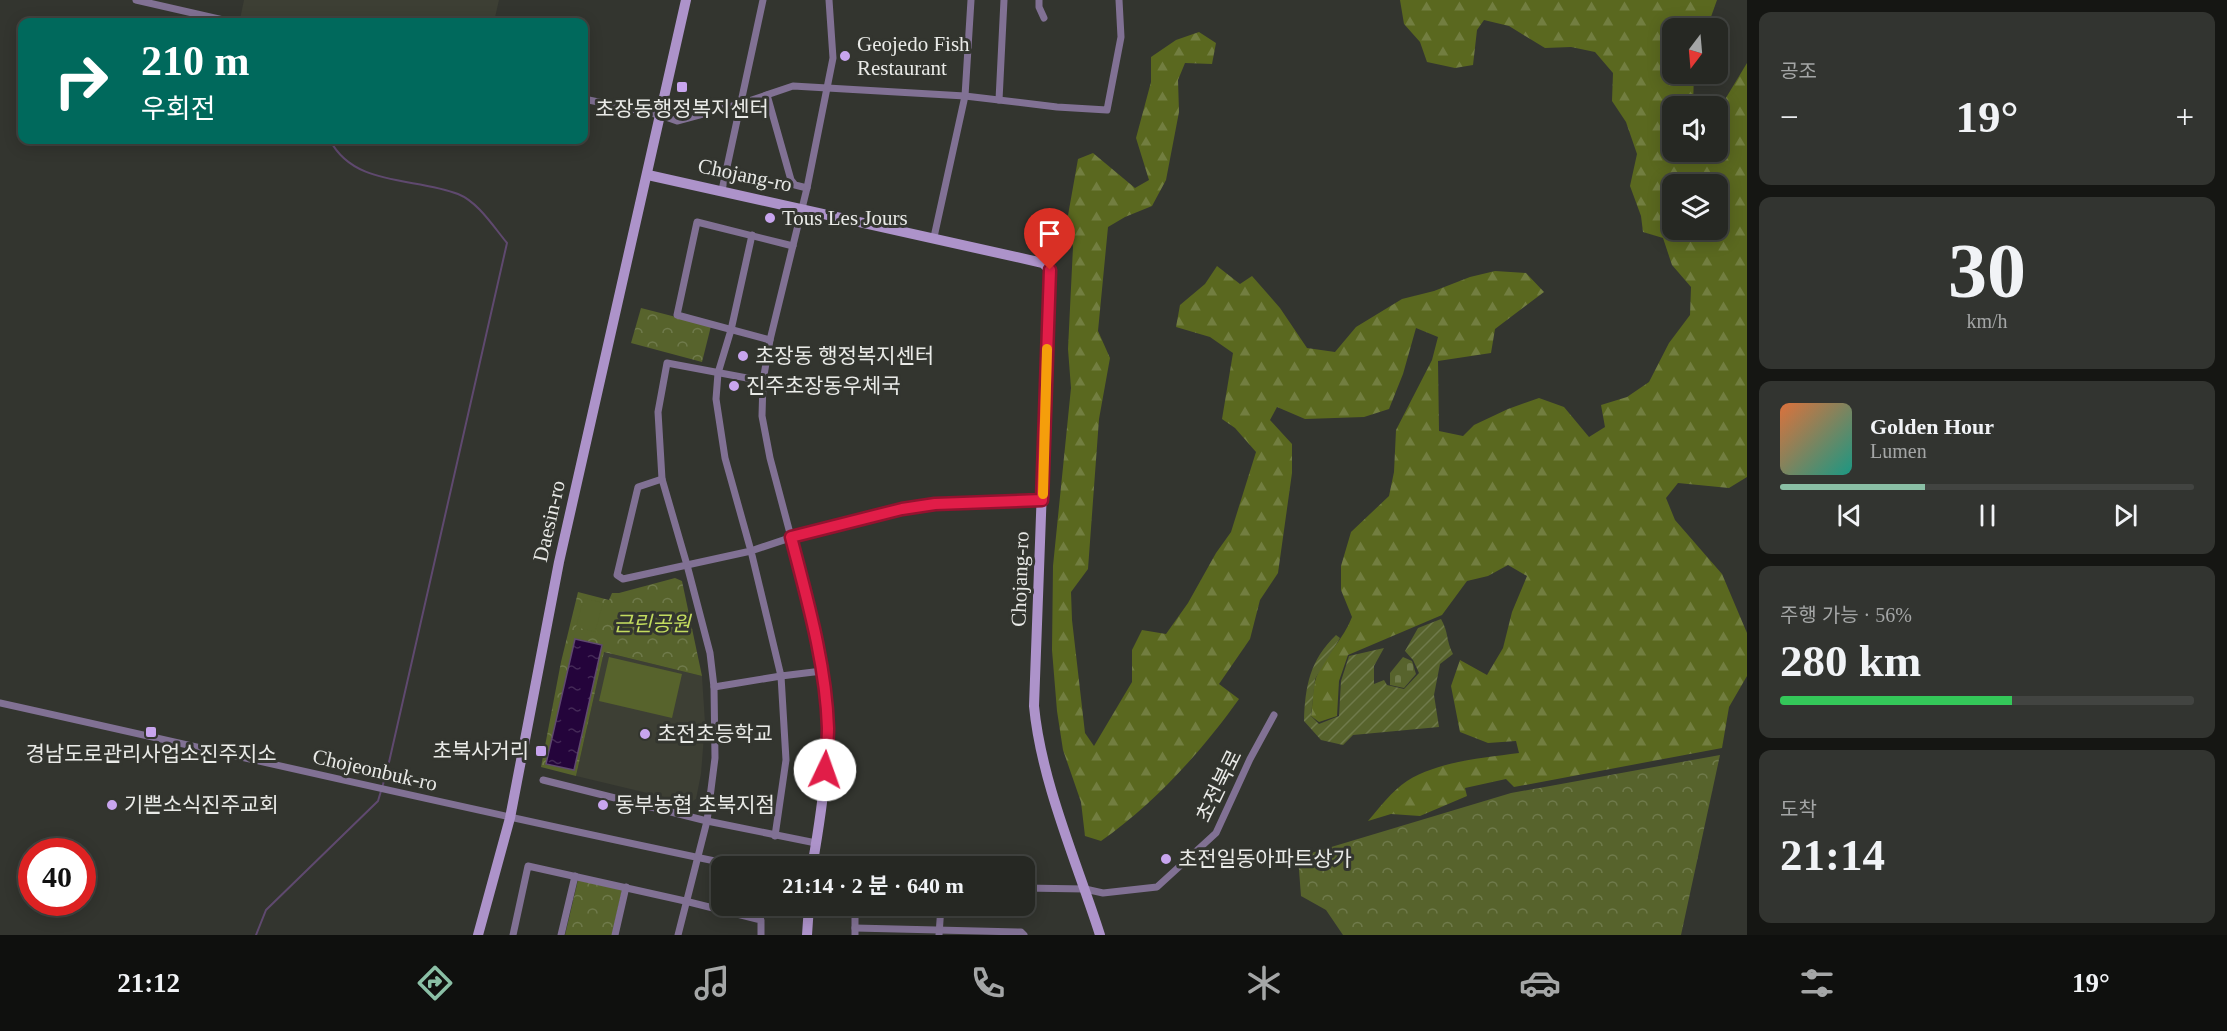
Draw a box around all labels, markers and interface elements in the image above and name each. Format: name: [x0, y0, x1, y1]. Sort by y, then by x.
north arrow: [1662, 18, 1728, 84]
map controls: [1662, 18, 1728, 240]
place label: Geojedo Fish Restaurant: [857, 32, 970, 80]
text: 210 m: [141, 38, 250, 84]
icon: right: [42, 42, 120, 120]
marker: Geojedo Fish Restaurant: [838, 49, 852, 63]
text: 공조: [1780, 60, 1817, 82]
marker: 초장동행정복지센터: [675, 80, 689, 94]
text: 19°: [1956, 92, 2019, 142]
text: 우회전: [141, 94, 216, 124]
button: sound: [1662, 96, 1728, 162]
place label: 초장동행정복지센터: [595, 97, 769, 121]
text: −: [1780, 99, 1799, 135]
text: +: [2175, 99, 2194, 135]
street label: Chojang-ro: [696, 153, 794, 197]
button: layers: [1662, 174, 1728, 240]
place label: Tous Les Jours: [782, 206, 908, 230]
pin: [1024, 208, 1075, 270]
marker: Tous Les Jours: [763, 211, 777, 225]
icon: arrive: [1033, 217, 1066, 250]
text: 30: [1948, 227, 2026, 314]
text: km/h: [1966, 310, 2008, 332]
place label: 초장동 행정복지센터: [755, 344, 934, 368]
marker: 초장동 행정복지센터: [736, 349, 750, 363]
place label: 진주초장동우체국: [746, 374, 901, 398]
marker: 진주초장동우체국: [727, 379, 741, 393]
text: Golden Hour: [1870, 414, 1994, 439]
text: Lumen: [1870, 440, 1927, 462]
street label: Daesin-ro: [528, 478, 570, 564]
icon: previous: [1833, 499, 1866, 532]
icon: pause: [1971, 499, 2004, 532]
icon: next: [2109, 499, 2142, 532]
street label: Chojang-ro: [1006, 531, 1034, 627]
text: 주행 가능 · 56%: [1780, 604, 1912, 626]
park label: 근린공원: [613, 612, 692, 636]
text: 280 km: [1780, 636, 1921, 686]
place label: 초전초등학교: [657, 722, 773, 746]
marker: 경남도로관리사업소진주지소: [144, 725, 158, 739]
marker: 초전초등학교: [638, 727, 652, 741]
position arrow: [793, 738, 857, 802]
place label: 초북사거리: [432, 739, 529, 763]
place label: 경남도로관리사업소진주지소: [25, 742, 277, 766]
street label: Chojeonbuk-ro: [310, 744, 440, 796]
marker: 초북사거리: [534, 744, 548, 758]
street label: 초전북로: [1191, 746, 1247, 826]
place label: 기쁜소식진주교회: [124, 793, 279, 817]
place label: 동부농협 초북지점: [615, 793, 775, 817]
marker: 기쁜소식진주교회: [105, 798, 119, 812]
marker: 동부농협 초북지점: [596, 798, 610, 812]
text: 도착: [1780, 798, 1817, 820]
text: 21:14: [1780, 830, 1885, 880]
speed limit sign: 40: [18, 838, 96, 916]
place label: 초전일동아파트상가: [1178, 847, 1352, 871]
marker: 초전일동아파트상가: [1159, 852, 1173, 866]
text: 21:14 · 2 분 · 640 m: [782, 873, 964, 898]
icon: directions: [414, 962, 456, 1004]
icon: music: [691, 962, 733, 1004]
icon: phone: [967, 962, 1009, 1004]
icon: climate: [1243, 962, 1285, 1004]
icon: car: [1519, 962, 1561, 1004]
icon: filters: [1796, 962, 1838, 1004]
text: 21:12: [117, 968, 180, 998]
text: 19°: [2072, 968, 2110, 998]

